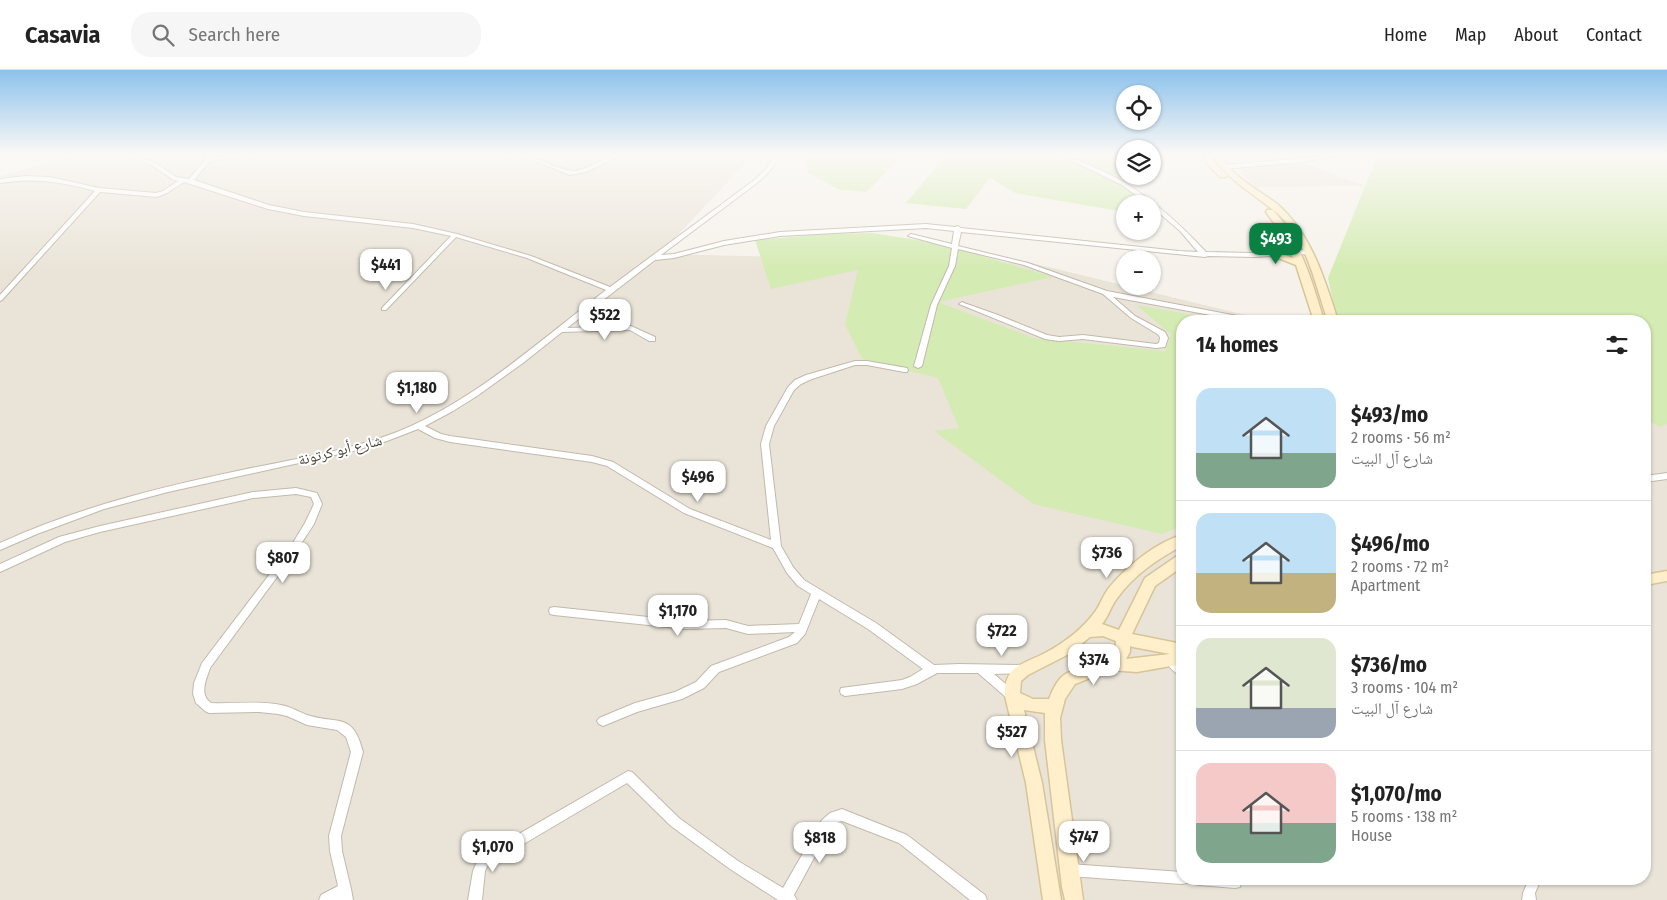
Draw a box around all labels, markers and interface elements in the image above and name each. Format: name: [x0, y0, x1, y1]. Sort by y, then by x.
search box: [131, 12, 481, 57]
text: Casavia: [25, 21, 101, 49]
icon: search: [149, 21, 177, 49]
text: Search here: [189, 23, 280, 46]
text: Home: [1384, 24, 1427, 46]
text: Map: [1455, 24, 1486, 46]
text: About: [1514, 24, 1558, 46]
text: Contact: [1586, 24, 1642, 46]
map controls: [1116, 85, 1161, 295]
button: locate: [1116, 85, 1161, 130]
button: layers: [1116, 140, 1161, 185]
button: +: [1116, 195, 1161, 240]
pin: $493: [1246, 222, 1306, 265]
text: $493: [1260, 229, 1292, 248]
pin: $441: [356, 248, 416, 291]
button: −: [1116, 250, 1161, 295]
text: $441: [371, 255, 401, 274]
pin: $522: [575, 298, 635, 341]
text: $522: [590, 305, 620, 324]
icon: filters: [1603, 331, 1631, 359]
text: 14 homes: [1196, 332, 1278, 358]
pin: $1,180: [376, 372, 458, 414]
text: $1,180: [397, 378, 437, 397]
text: $493/mo: [1351, 402, 1428, 428]
icon: home: [1236, 408, 1296, 468]
text: 2 rooms · 56 m²: [1351, 428, 1451, 447]
street label: شارع أبو كرتونة: [296, 431, 384, 470]
text: شارع آل البيت: [1351, 449, 1433, 468]
pin: $496: [668, 460, 728, 503]
text: $496: [682, 467, 714, 486]
text: $496/mo: [1351, 531, 1430, 557]
icon: home: [1236, 533, 1296, 593]
pin: $736: [1077, 536, 1137, 579]
pin: $807: [253, 542, 313, 584]
text: $736: [1092, 543, 1122, 562]
text: $807: [267, 548, 299, 567]
text: 2 rooms · 72 m²: [1351, 557, 1449, 576]
text: Apartment: [1351, 576, 1420, 595]
pin: $1,170: [637, 594, 719, 637]
text: $1,170: [659, 601, 697, 620]
pin: $722: [972, 614, 1032, 657]
text: $722: [987, 621, 1017, 640]
pin: $374: [1064, 644, 1124, 686]
text: $374: [1079, 650, 1109, 669]
text: $736/mo: [1351, 652, 1427, 678]
icon: home: [1236, 658, 1296, 718]
text: 3 rooms · 104 m²: [1351, 678, 1458, 697]
text: شارع آل البيت: [1351, 699, 1433, 718]
pin: $527: [982, 716, 1042, 758]
text: $527: [997, 722, 1027, 741]
text: $1,070/mo: [1351, 781, 1442, 807]
icon: home: [1236, 783, 1296, 843]
text: 5 rooms · 138 m²: [1351, 807, 1457, 826]
pin: $747: [1054, 820, 1114, 863]
pin: $818: [790, 822, 850, 864]
text: House: [1351, 826, 1392, 845]
text: $747: [1070, 827, 1098, 846]
text: $818: [804, 828, 836, 847]
pin: $1,070: [452, 830, 534, 873]
text: $1,070: [472, 837, 514, 856]

